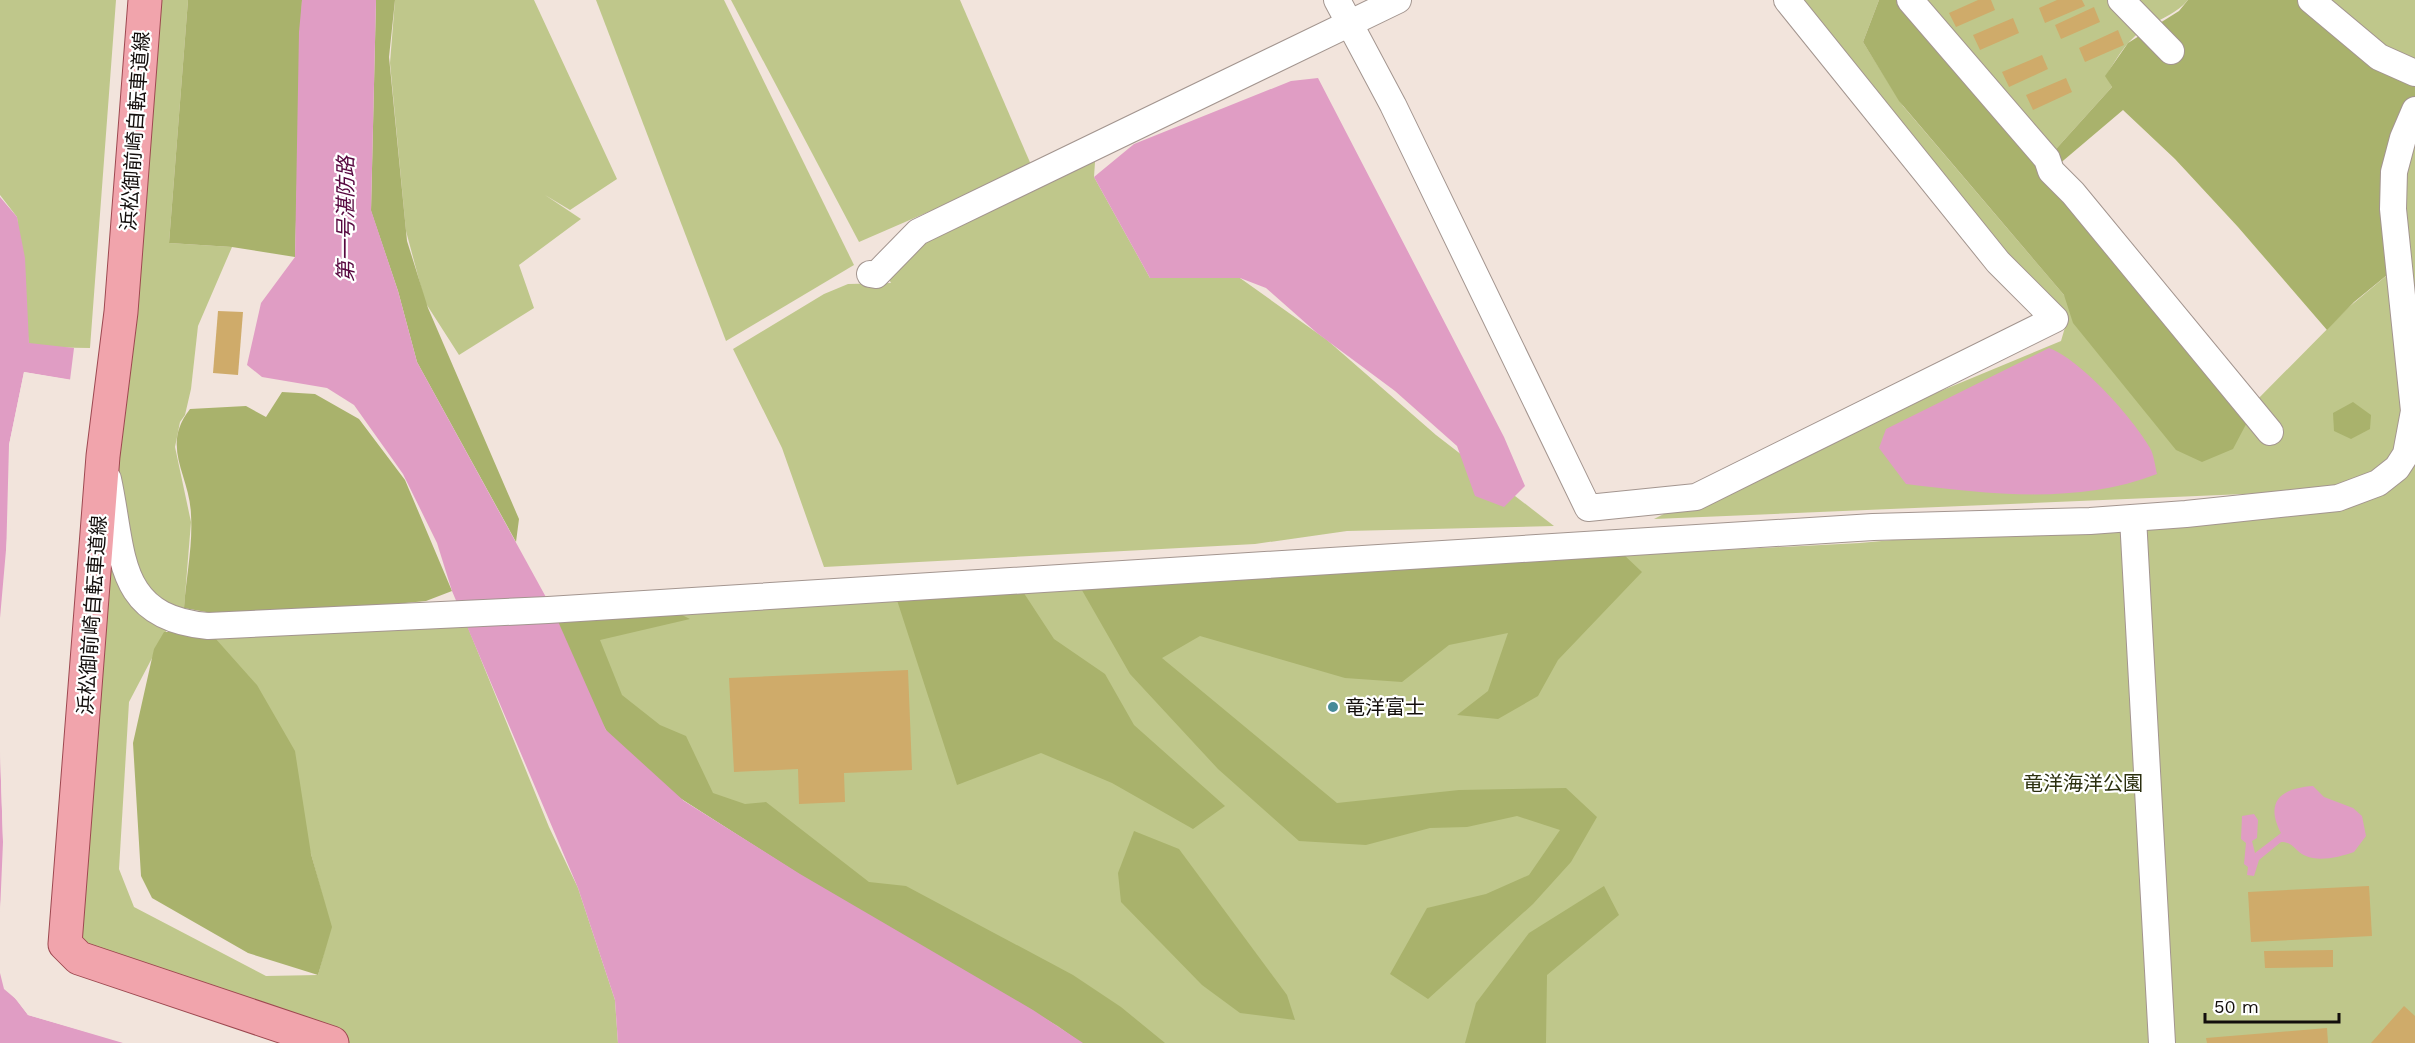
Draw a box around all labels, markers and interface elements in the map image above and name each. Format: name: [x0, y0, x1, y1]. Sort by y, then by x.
street label: 浜松御前崎自転車道線: [116, 30, 154, 232]
water label: 第一号湛防路: [333, 154, 358, 282]
street label: 浜松御前崎自転車道線: [73, 514, 111, 716]
place label: 竜洋富士: [1345, 695, 1425, 719]
marker: 竜洋富士: [1326, 700, 1340, 714]
park label: 竜洋海洋公園: [2023, 771, 2143, 795]
scale bar: [2205, 986, 2338, 1024]
text: 50 m: [2214, 996, 2259, 1017]

